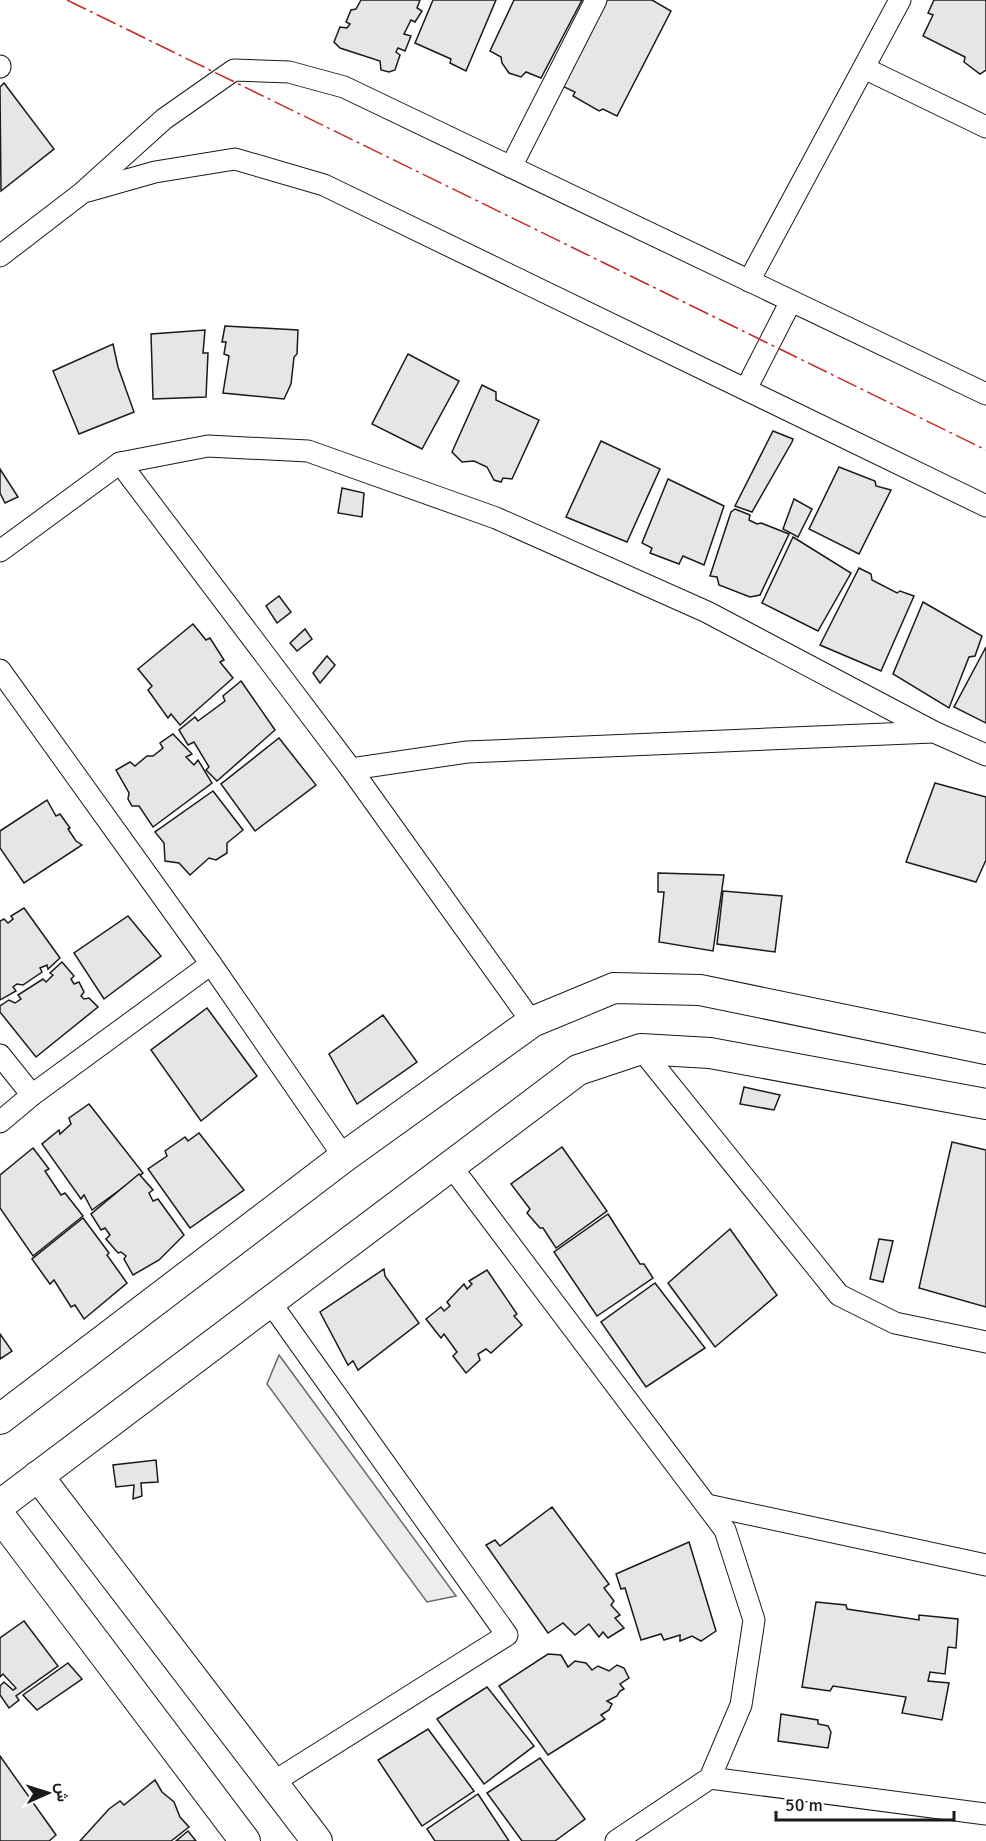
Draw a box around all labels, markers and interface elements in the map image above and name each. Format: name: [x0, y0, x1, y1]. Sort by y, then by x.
north arrow: [18, 1763, 78, 1823]
text: ش: [51, 1782, 72, 1802]
scale bar: [776, 1784, 954, 1822]
text: 50 m: [785, 1794, 823, 1816]

